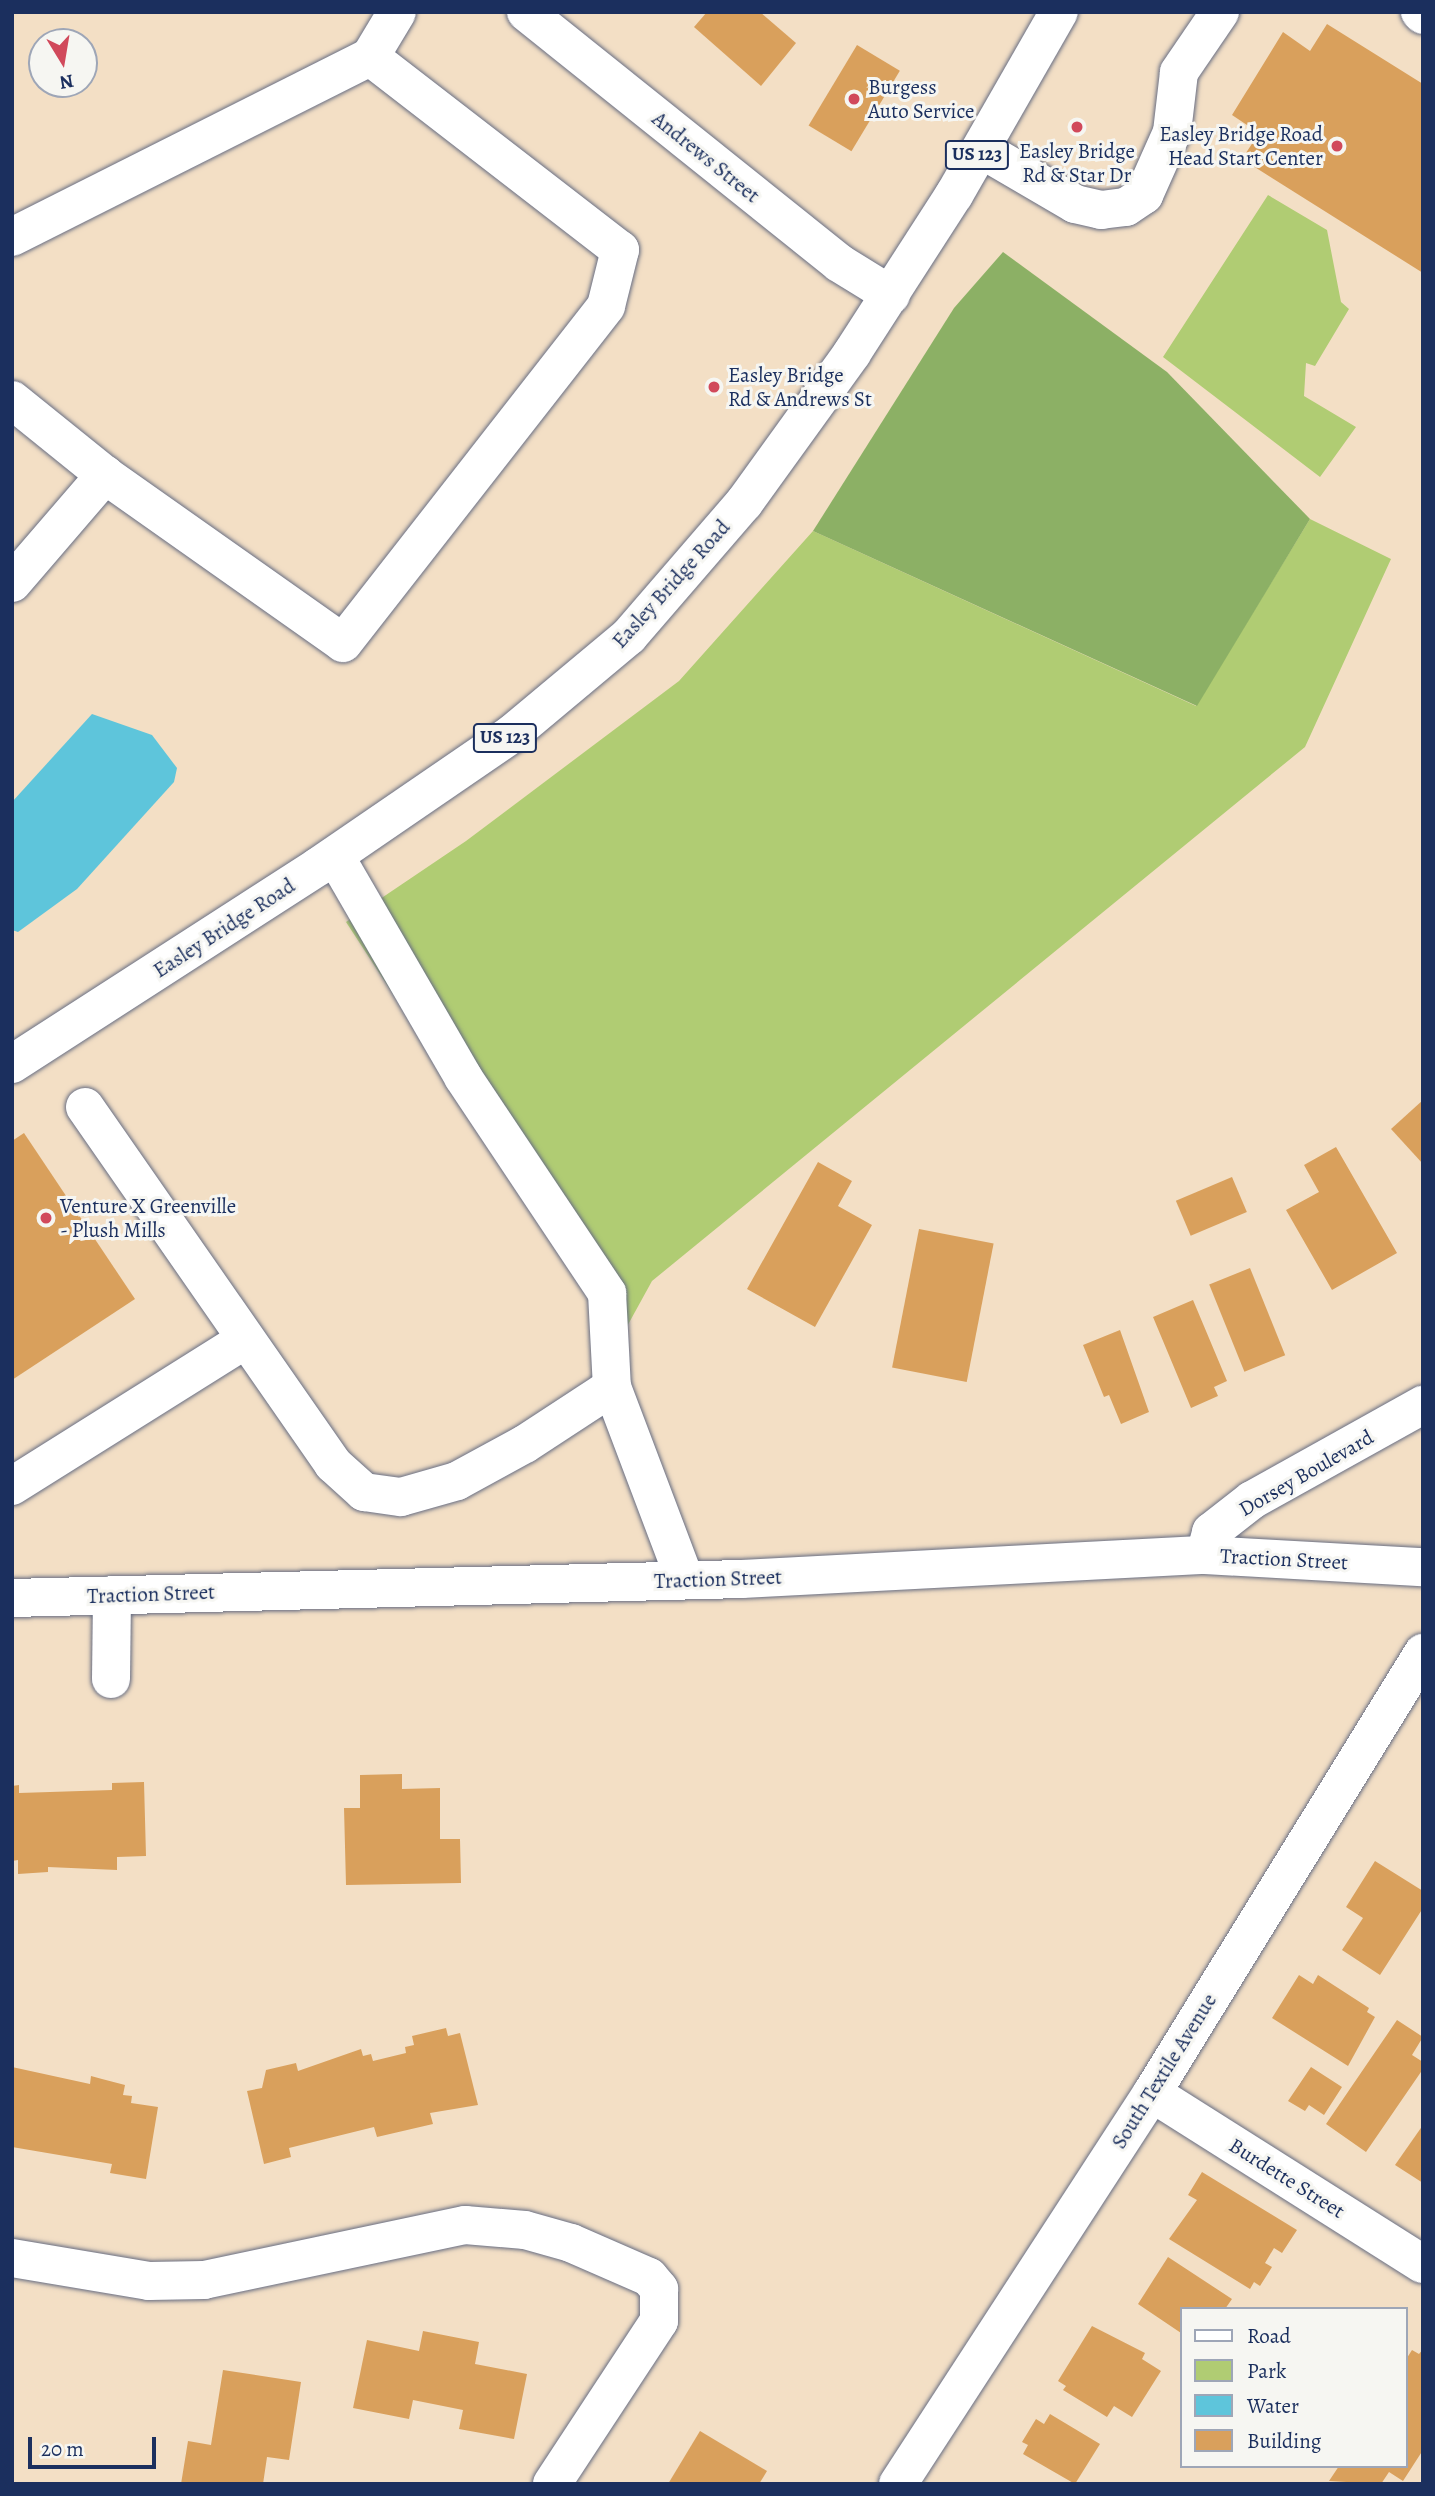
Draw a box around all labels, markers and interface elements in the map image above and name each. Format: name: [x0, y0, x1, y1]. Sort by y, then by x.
north arrow: [28, 28, 98, 98]
text: N: [57, 68, 76, 96]
place label: Burgess Auto Service: [868, 74, 974, 124]
marker: Burgess Auto Service: [846, 91, 862, 107]
street label: Andrews Street: [647, 106, 765, 208]
marker: Easley Bridge Rd & Star Dr: [1069, 119, 1085, 135]
place label: Easley Bridge Road Head Start Center: [1159, 121, 1323, 171]
place label: Easley Bridge Rd & Star Dr: [1019, 138, 1135, 188]
marker: Easley Bridge Road Head Start Center: [1329, 138, 1345, 154]
road number: US 123: [944, 140, 1010, 170]
place label: Easley Bridge Rd & Andrews St: [728, 362, 872, 412]
marker: Easley Bridge Rd & Andrews St: [706, 379, 722, 395]
street label: Easley Bridge Road: [607, 515, 735, 653]
road number: US 123: [472, 722, 538, 754]
street label: Easley Bridge Road: [149, 873, 299, 983]
place label: Venture X Greenville - Plush Mills: [60, 1193, 236, 1243]
marker: Venture X Greenville - Plush Mills: [38, 1210, 54, 1226]
street label: Dorsey Boulevard: [1234, 1424, 1378, 1522]
street label: Traction Street: [1219, 1543, 1349, 1575]
street label: Traction Street: [654, 1564, 782, 1594]
street label: Traction Street: [87, 1579, 215, 1609]
street label: South Textile Avenue: [1106, 1989, 1222, 2153]
street label: Burdette Street: [1225, 2132, 1349, 2224]
legend: [1180, 2307, 1407, 2468]
text: Road: [1247, 2322, 1291, 2350]
text: Park: [1247, 2357, 1286, 2385]
text: Water: [1247, 2392, 1299, 2420]
scale bar: [32, 2422, 159, 2466]
text: Building: [1247, 2427, 1321, 2455]
text: 20 m: [41, 2435, 84, 2463]

